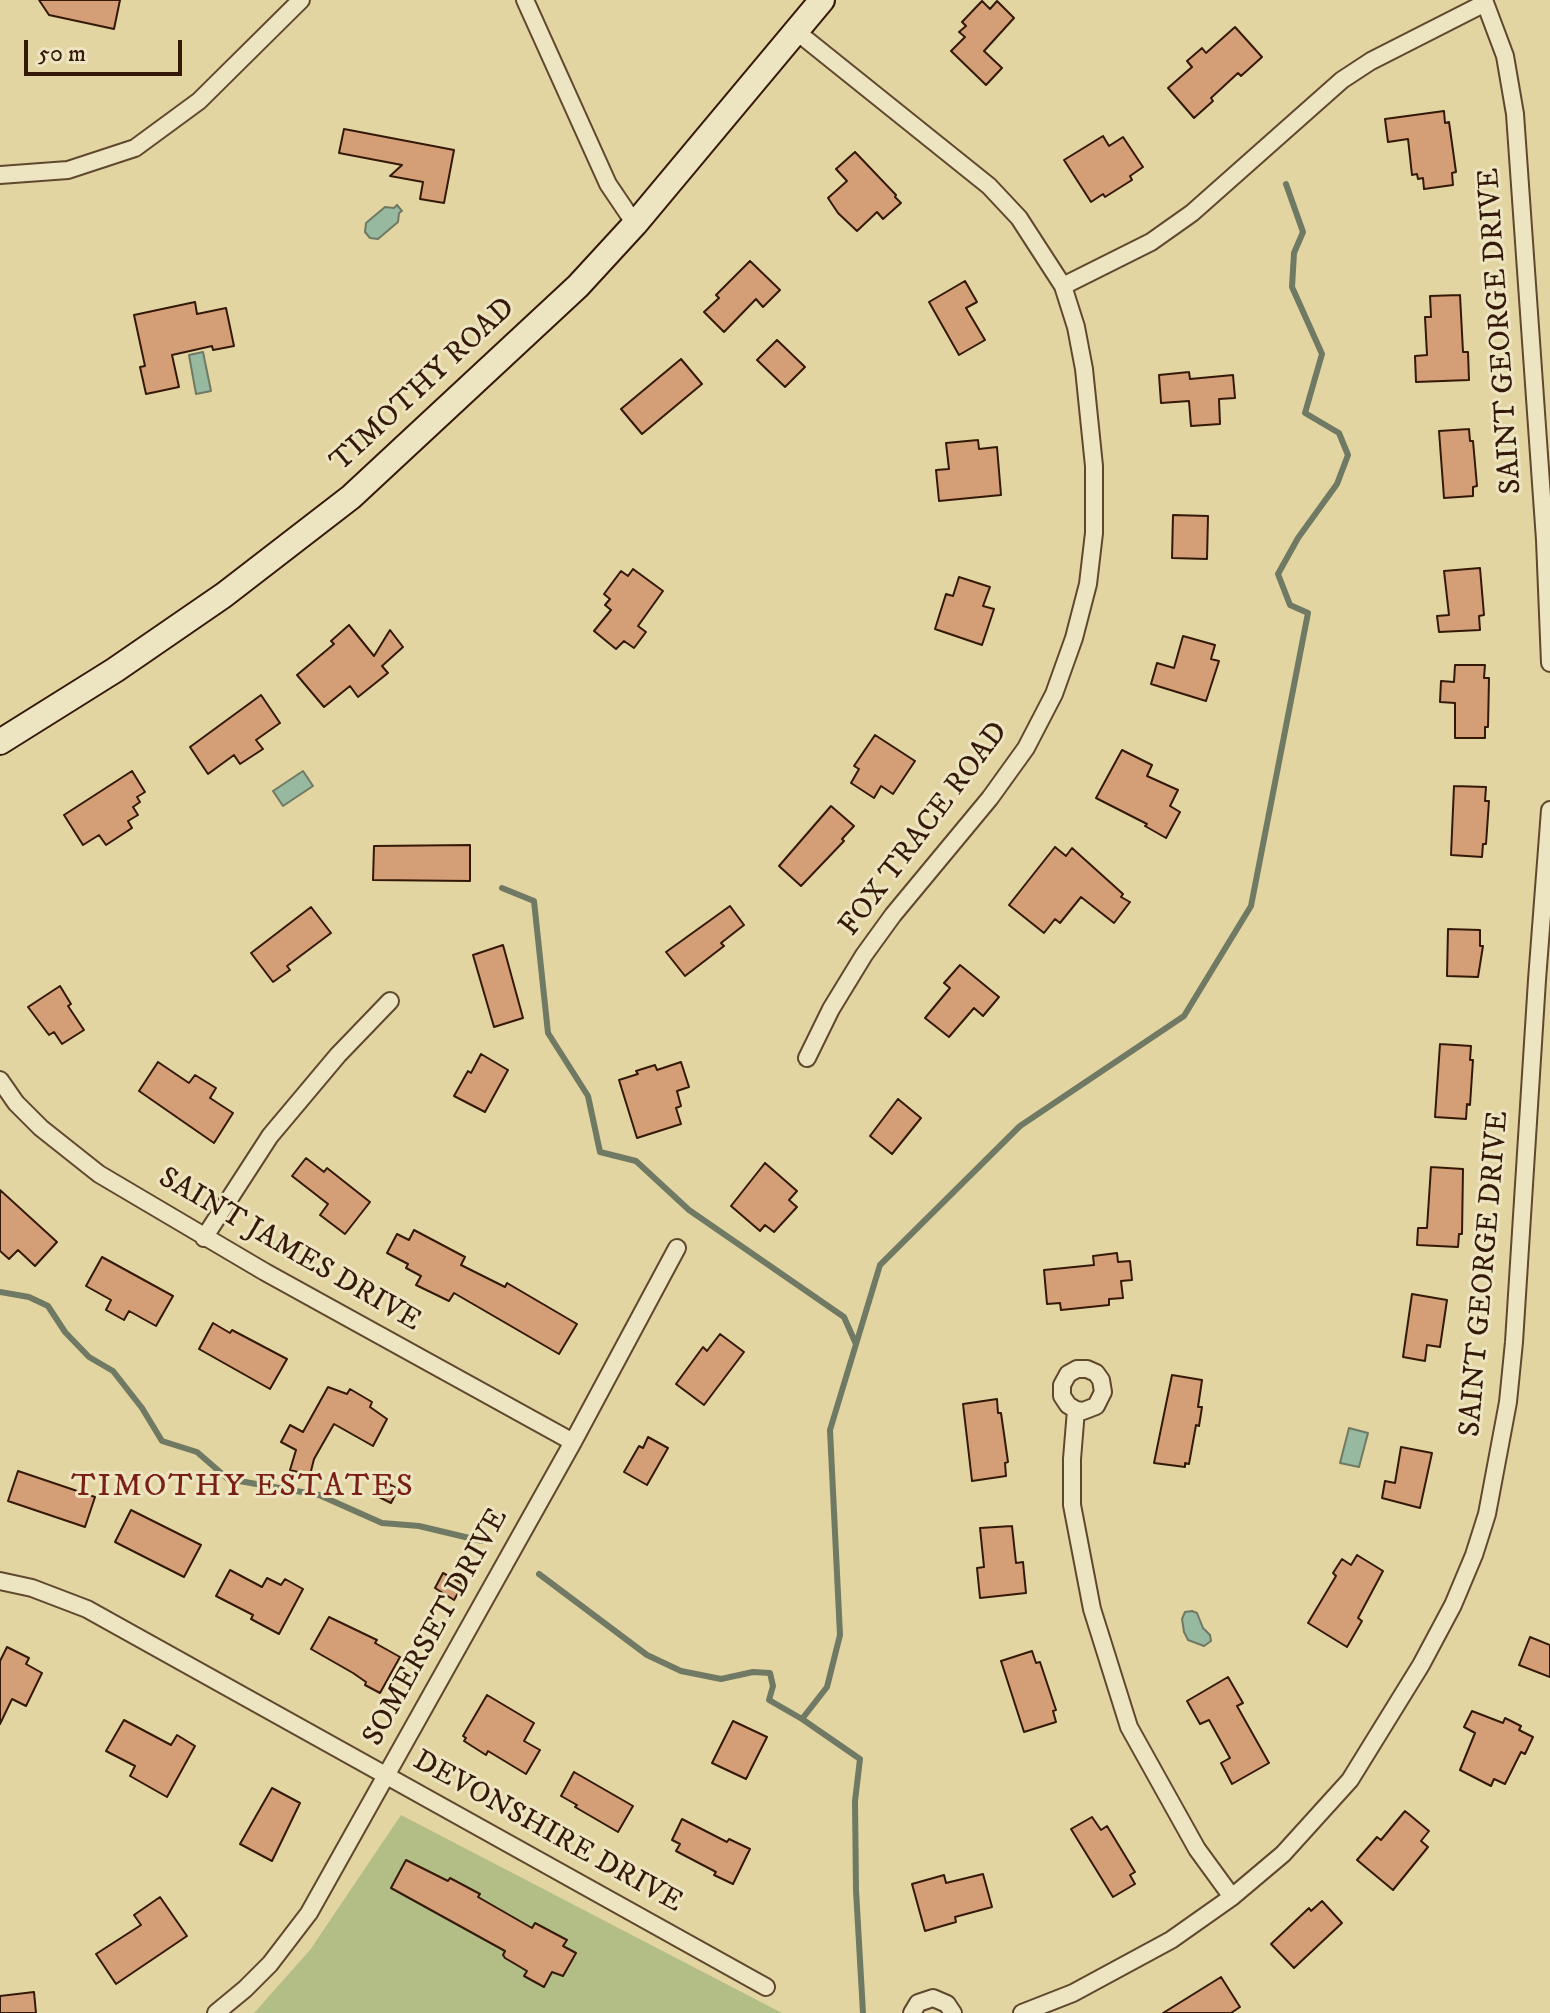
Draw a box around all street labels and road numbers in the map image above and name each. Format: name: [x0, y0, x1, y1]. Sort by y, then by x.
street label: SAINT GEORGE DRIVE: [1473, 167, 1531, 495]
street label: TIMOTHY ROAD: [324, 291, 524, 481]
street label: FOX TRACE ROAD: [833, 716, 1017, 944]
street label: SAINT GEORGE DRIVE: [1454, 1110, 1518, 1438]
street label: SAINT JAMES DRIVE: [151, 1161, 427, 1341]
street label: SOMERSET DRIVE: [357, 1503, 517, 1753]
street label: DEVONSHIRE DRIVE: [406, 1744, 688, 1922]

